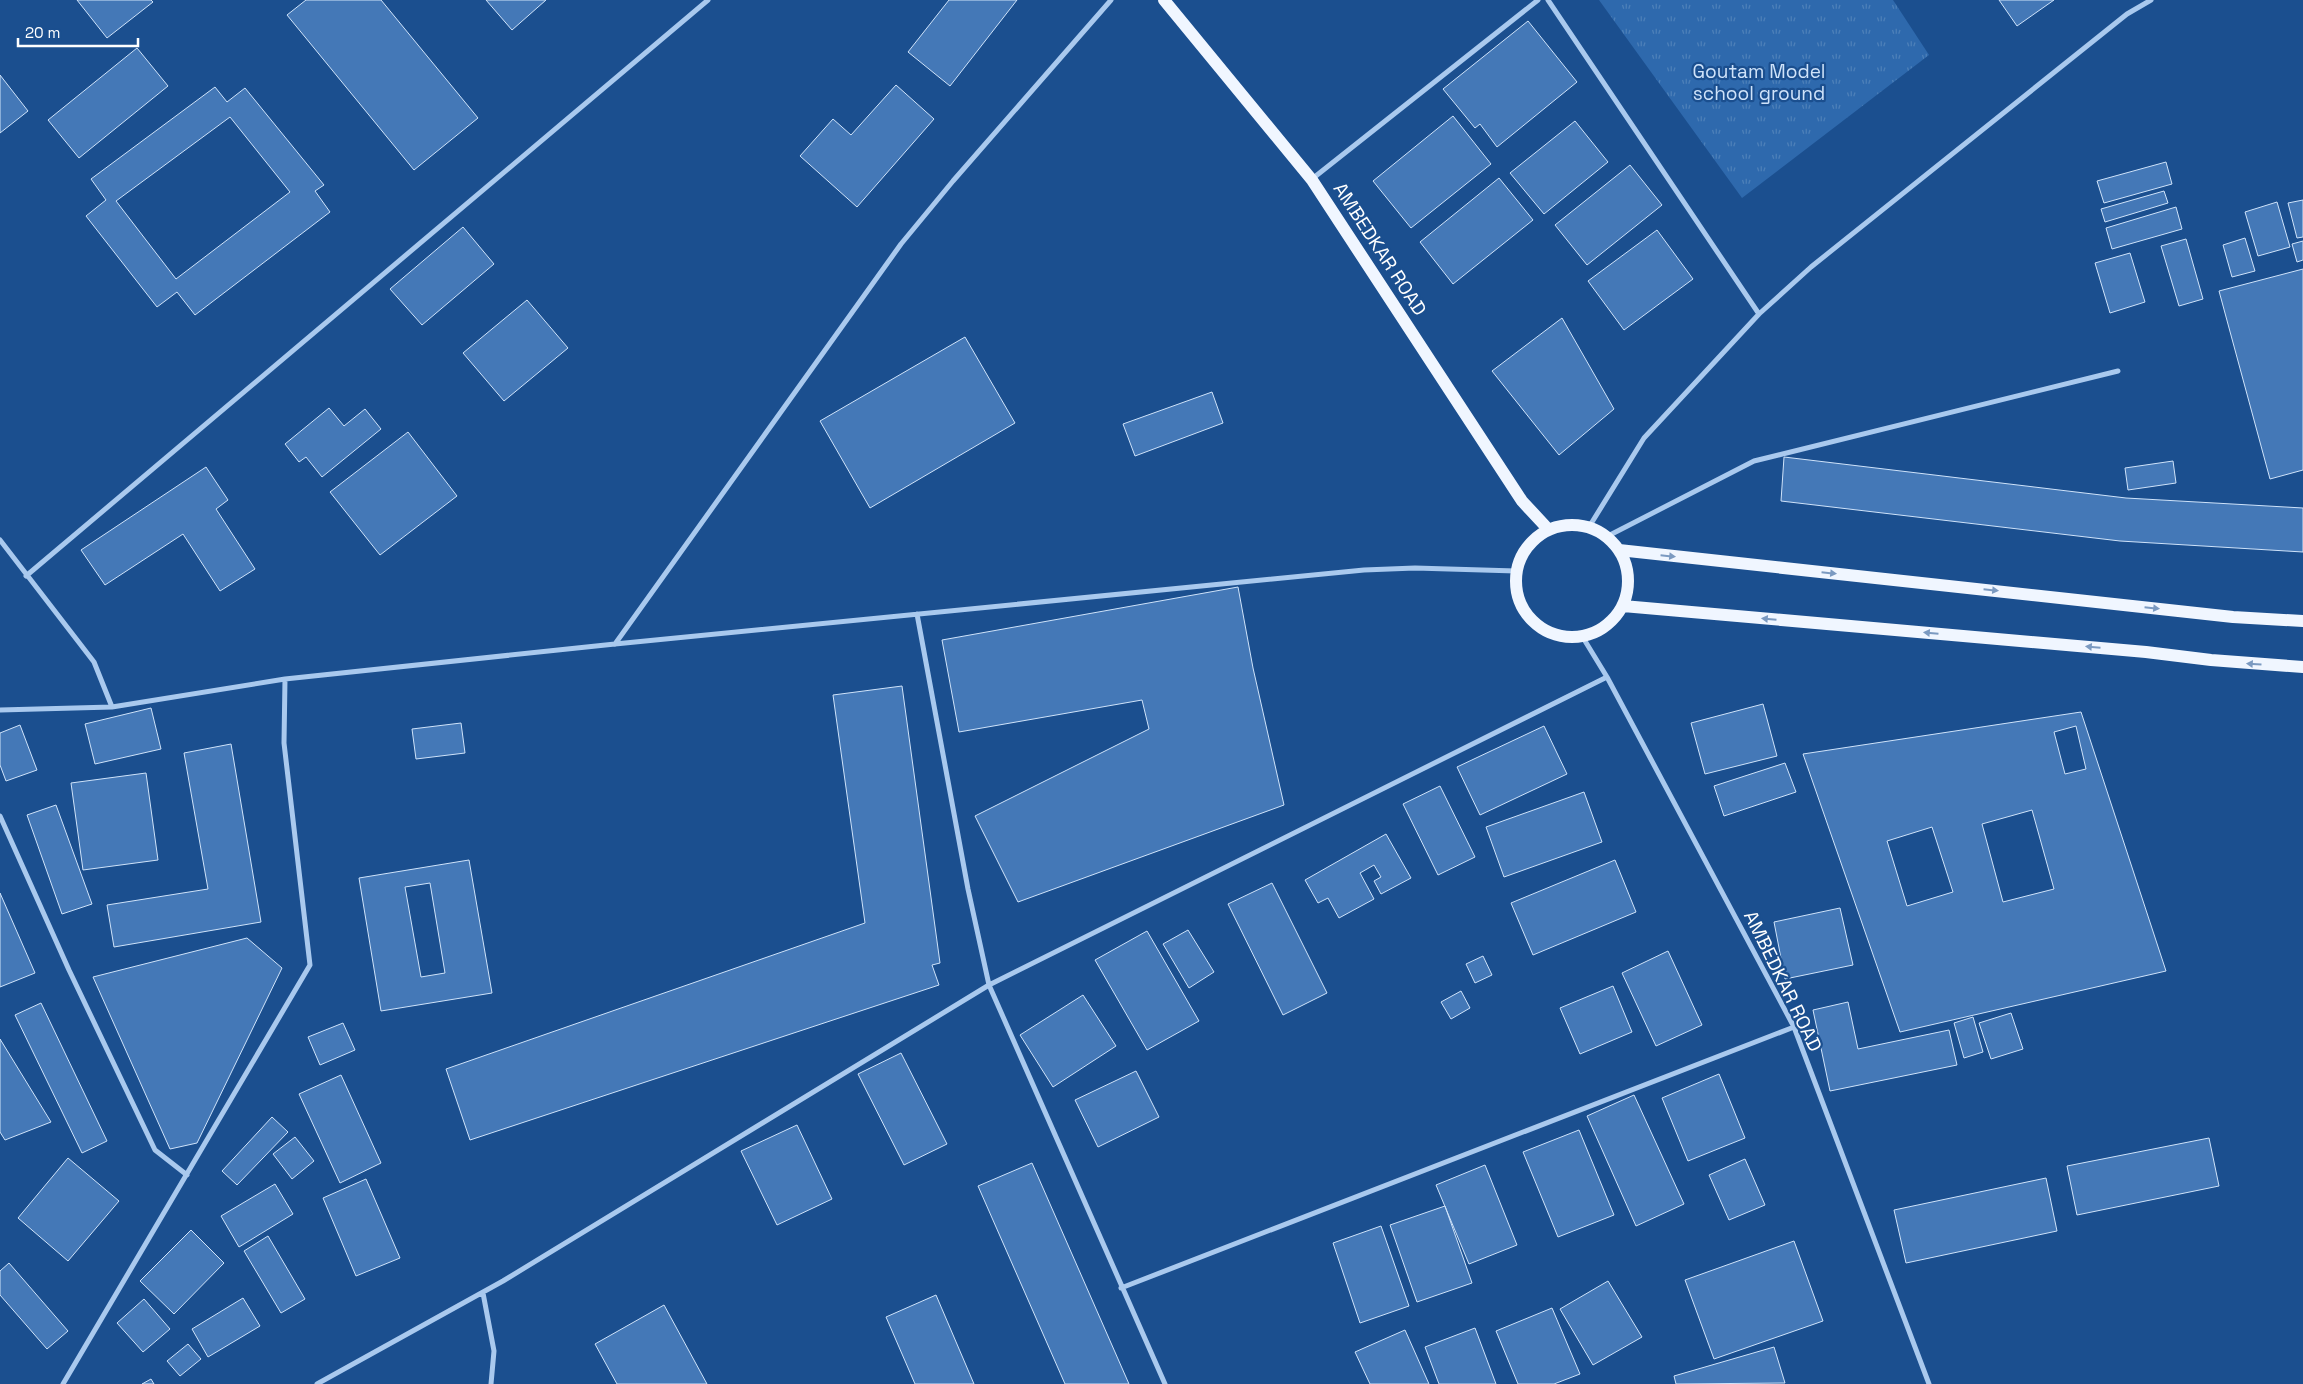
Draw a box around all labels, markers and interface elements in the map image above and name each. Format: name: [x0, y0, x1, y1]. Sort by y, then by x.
scale bar: [18, 15, 138, 47]
text: 20 m: [25, 23, 60, 42]
park label: Goutam Model school ground: [1692, 59, 1826, 106]
street label: AMBEDKAR ROAD: [1328, 178, 1432, 320]
one-way arrow: [1660, 552, 1676, 560]
one-way arrow: [1822, 569, 1838, 577]
one-way arrow: [1983, 587, 1999, 595]
one-way arrow: [2145, 604, 2161, 612]
one-way arrow: [1761, 615, 1777, 623]
one-way arrow: [1923, 629, 1939, 637]
one-way arrow: [2084, 643, 2100, 651]
one-way arrow: [2246, 659, 2262, 667]
street label: AMBEDKAR ROAD: [1738, 906, 1828, 1056]

